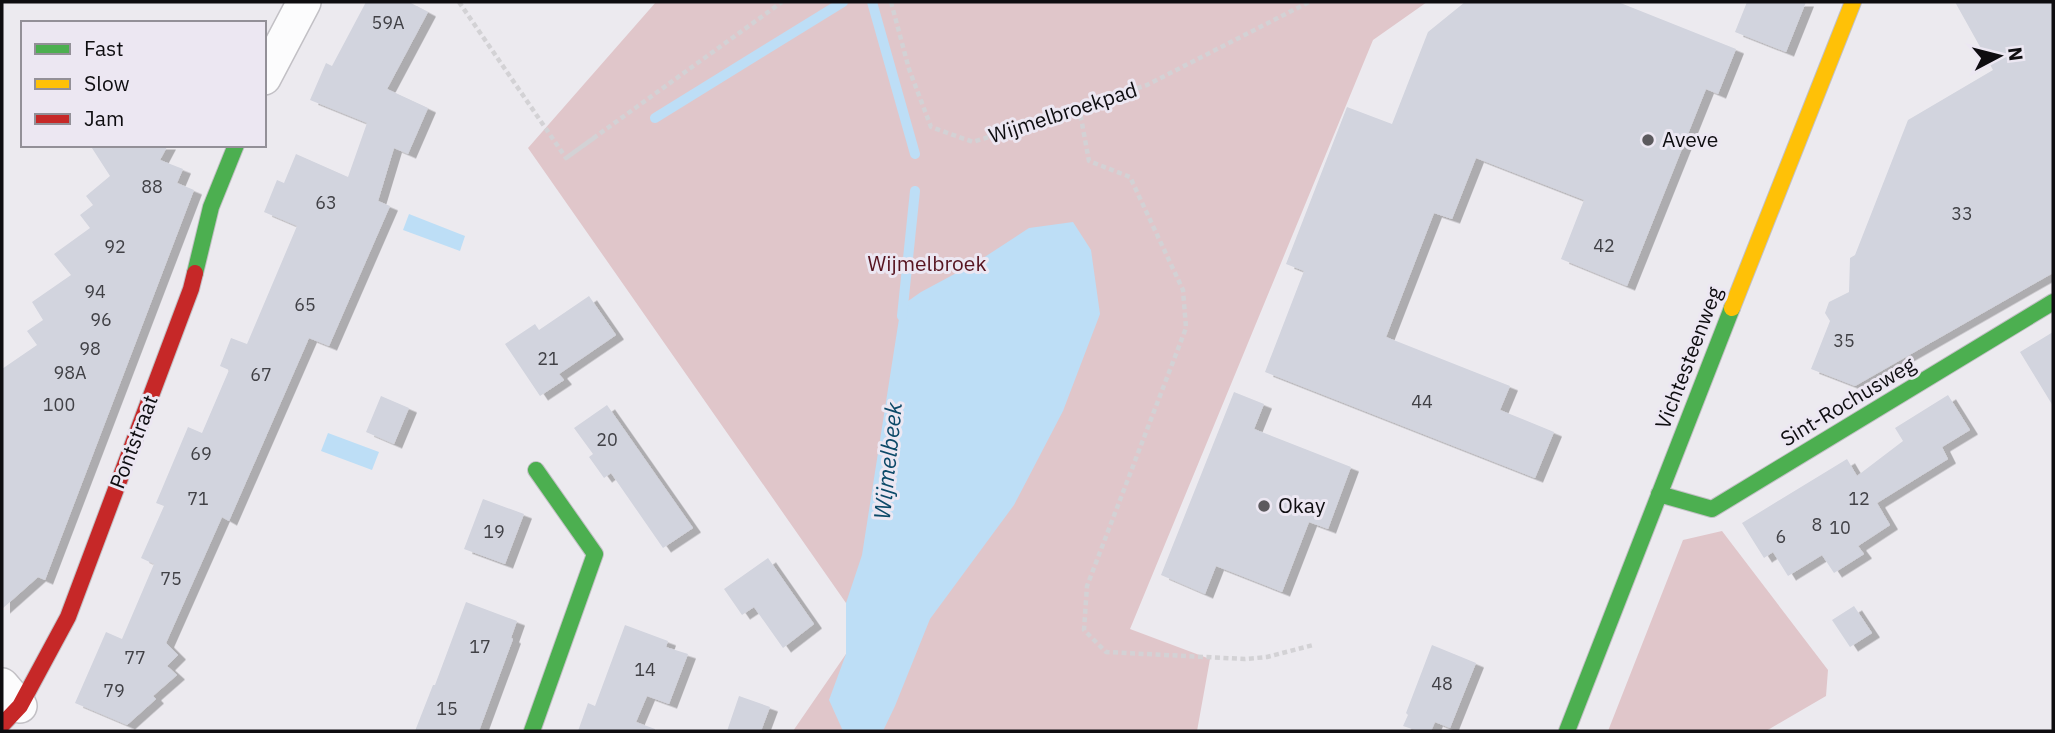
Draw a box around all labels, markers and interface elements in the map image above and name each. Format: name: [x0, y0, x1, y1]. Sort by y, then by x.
house number: 59A: [371, 11, 405, 34]
legend: [21, 21, 266, 147]
north arrow: [1964, 21, 2034, 91]
text: Fast: [84, 34, 124, 62]
text: N: [2003, 46, 2029, 62]
text: Slow: [84, 69, 130, 97]
street label: Wijmelbroekpad: [985, 75, 1140, 149]
text: Jam: [84, 104, 124, 132]
place label: Aveve: [1662, 125, 1718, 153]
marker: Aveve: [1640, 132, 1656, 148]
house number: 88: [141, 175, 163, 198]
house number: 63: [315, 191, 337, 214]
house number: 33: [1951, 202, 1973, 225]
house number: 42: [1593, 234, 1615, 257]
house number: 92: [104, 235, 126, 258]
park label: Wijmelbroek: [868, 249, 986, 277]
house number: 94: [84, 280, 106, 303]
street label: Vichtesteenweg: [1648, 282, 1728, 433]
house number: 65: [294, 293, 316, 316]
house number: 96: [90, 308, 112, 331]
house number: 35: [1833, 329, 1855, 352]
house number: 98: [79, 337, 101, 360]
house number: 21: [537, 347, 559, 370]
street label: Sint-Rochusweg: [1775, 350, 1920, 452]
house number: 98A: [53, 361, 87, 384]
house number: 67: [250, 363, 272, 386]
house number: 44: [1411, 390, 1433, 413]
street label: Pontstraat: [102, 391, 164, 493]
house number: 100: [43, 393, 75, 416]
water label: Wijmelbeek: [866, 400, 908, 521]
house number: 20: [596, 428, 618, 451]
house number: 69: [190, 442, 212, 465]
house number: 71: [187, 487, 209, 510]
house number: 12: [1848, 487, 1870, 510]
place label: Okay: [1278, 491, 1326, 519]
marker: Okay: [1256, 498, 1272, 514]
house number: 8: [1812, 513, 1822, 536]
house number: 10: [1829, 516, 1851, 539]
house number: 19: [483, 520, 505, 543]
house number: 6: [1776, 525, 1786, 548]
house number: 75: [160, 567, 182, 590]
house number: 17: [469, 635, 491, 658]
house number: 77: [124, 646, 146, 669]
house number: 14: [634, 658, 656, 681]
house number: 48: [1431, 672, 1453, 695]
house number: 79: [103, 679, 125, 702]
house number: 15: [436, 697, 458, 720]

